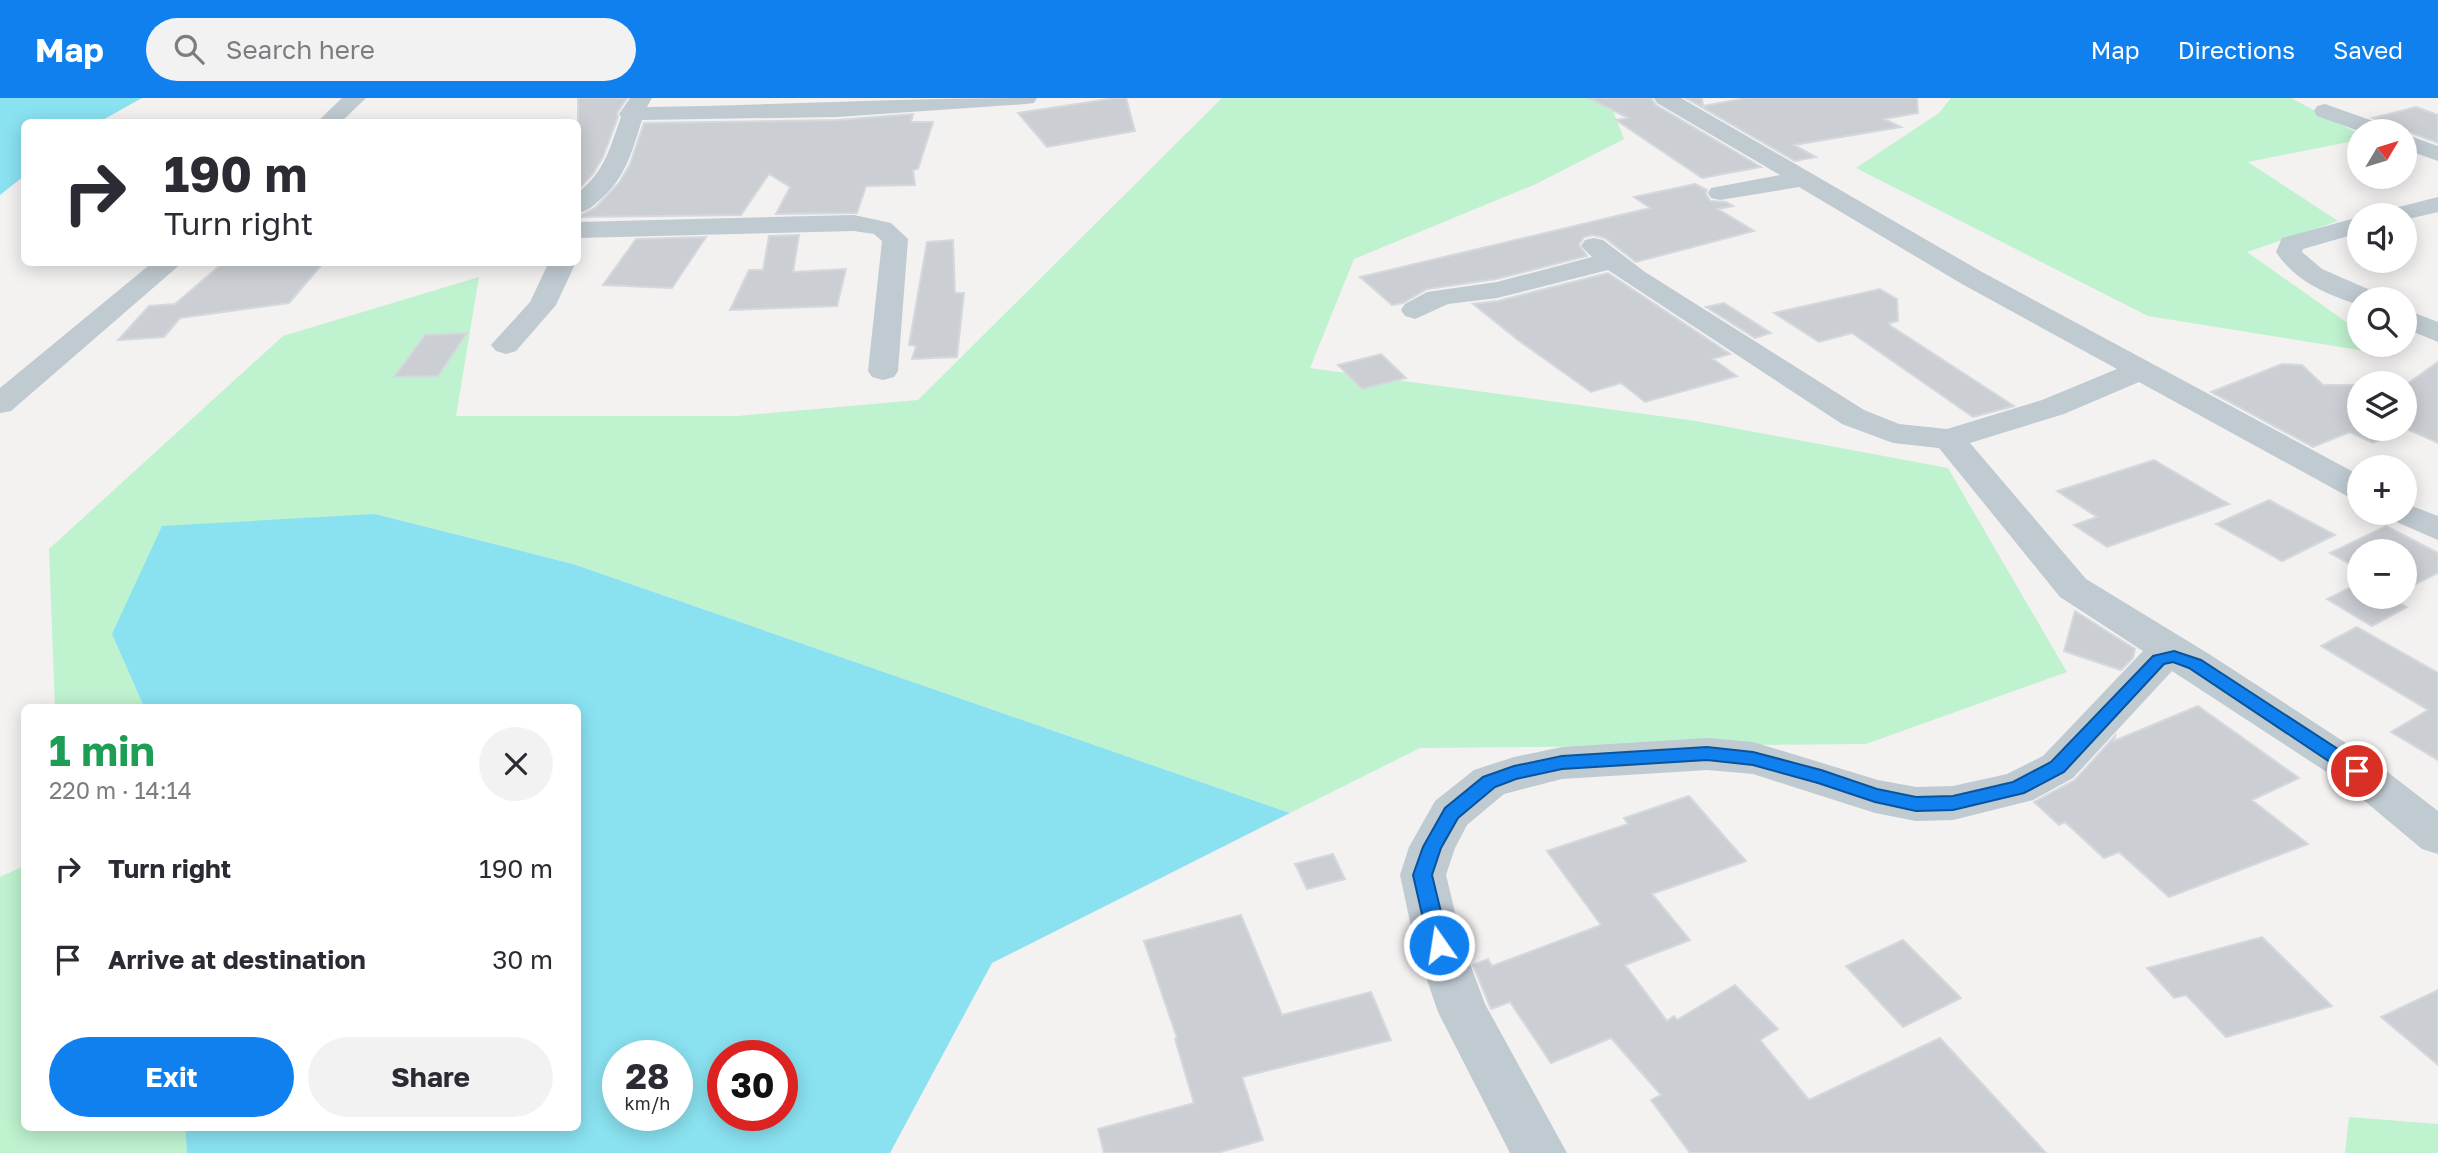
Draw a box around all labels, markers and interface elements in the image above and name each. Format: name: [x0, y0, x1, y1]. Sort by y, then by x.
search box: [146, 18, 636, 81]
text: Map: [35, 30, 104, 69]
icon: search: [170, 30, 208, 68]
text: Search here: [226, 34, 375, 65]
text: Map: [2091, 35, 2140, 64]
text: Directions: [2178, 35, 2295, 64]
text: Saved: [2333, 35, 2403, 64]
north arrow: [2347, 119, 2417, 189]
map controls: [2347, 119, 2417, 609]
text: 190 m: [164, 144, 307, 203]
icon: right: [49, 147, 140, 238]
button: sound: [2347, 203, 2417, 273]
text: Turn right: [164, 204, 313, 242]
button: search: [2347, 287, 2417, 357]
button: layers: [2347, 371, 2417, 441]
button: +: [2347, 455, 2417, 525]
button: −: [2347, 539, 2417, 609]
text: 1 min: [49, 725, 155, 775]
button: close: [479, 727, 553, 801]
pin: [2327, 741, 2387, 801]
icon: arrive: [2338, 752, 2376, 790]
text: 220 m · 14:14: [49, 776, 192, 804]
icon: right: [49, 850, 87, 888]
text: Turn right: [108, 853, 231, 884]
text: 190 m: [479, 853, 553, 884]
position arrow: [1402, 908, 1476, 982]
icon: arrive: [49, 941, 87, 979]
text: Arrive at destination: [108, 944, 366, 975]
text: 30 m: [492, 944, 553, 975]
button: Exit: [49, 1037, 294, 1117]
button: Share: [308, 1037, 553, 1117]
speed limit sign: 30: [707, 1040, 798, 1131]
text: 28: [626, 1055, 669, 1097]
text: km/h: [625, 1092, 670, 1114]

